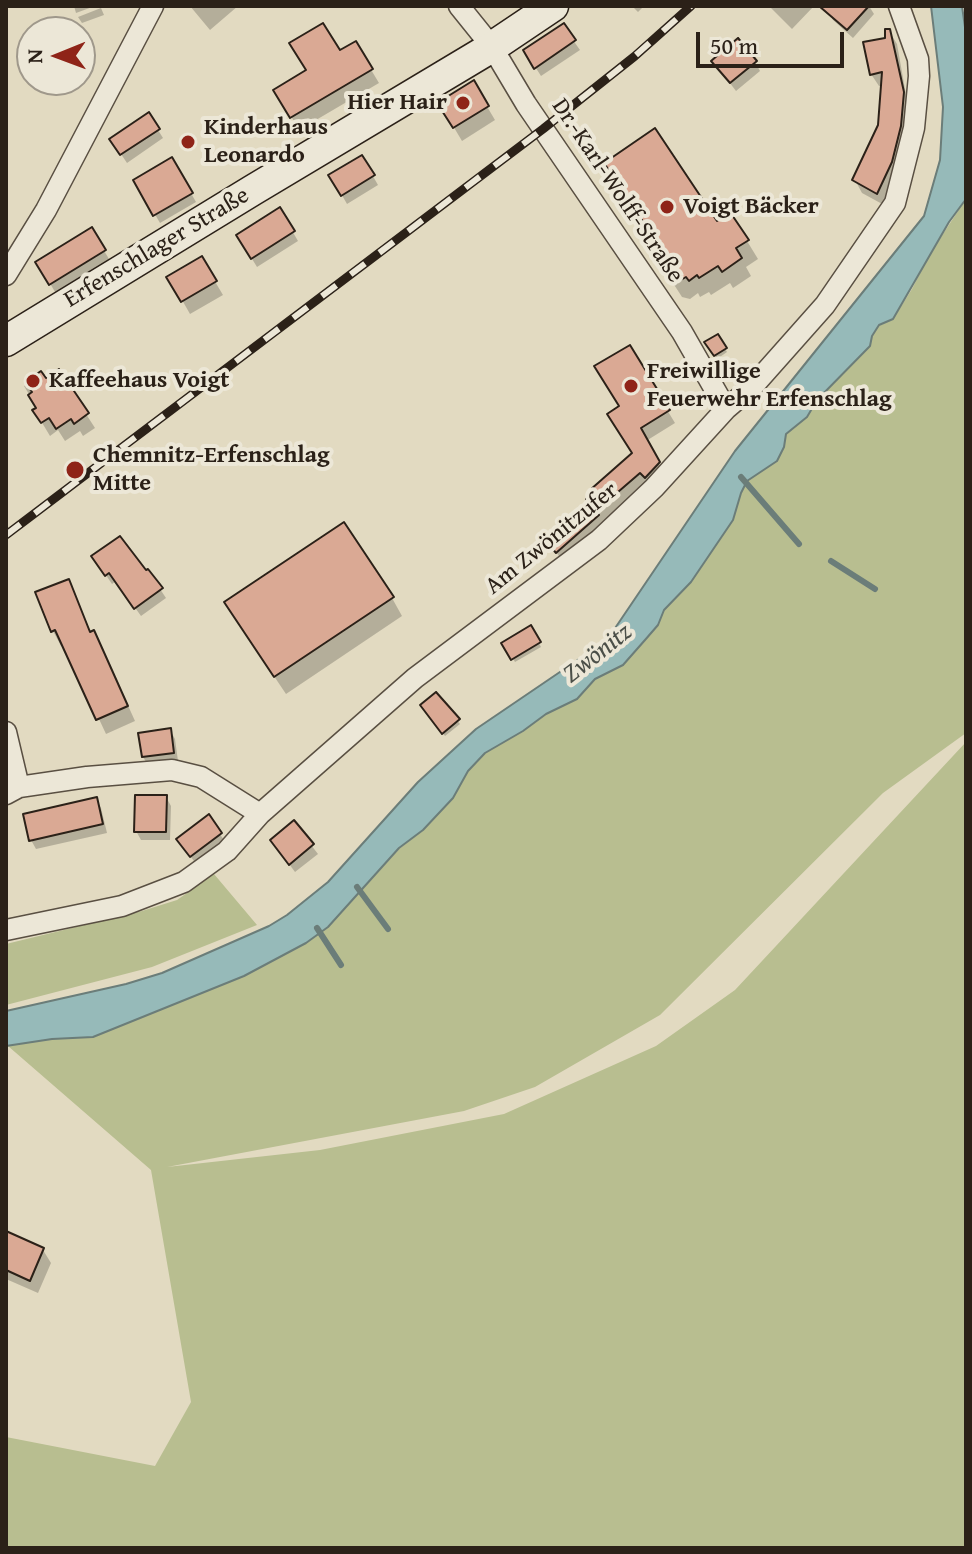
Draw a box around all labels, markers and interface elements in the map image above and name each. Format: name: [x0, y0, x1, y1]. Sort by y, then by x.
north arrow: [16, 16, 96, 96]
scale bar: [700, 16, 848, 66]
text: 50 m: [710, 28, 758, 63]
text: N: [18, 49, 50, 64]
place label: Hier Hair: [347, 89, 447, 117]
street label: Dr.-Karl-Wolff-Straße: [545, 93, 689, 289]
marker: Hier Hair: [454, 94, 472, 112]
place label: Kinderhaus Leonardo: [204, 114, 328, 170]
marker: Kinderhaus Leonardo: [179, 133, 197, 151]
street label: Erfenschlager Straße: [59, 181, 255, 315]
place label: Voigt Bäcker: [683, 193, 819, 221]
marker: Voigt Bäcker: [658, 198, 676, 216]
place label: Freiwillige Feuerwehr Erfenschlag: [647, 358, 892, 414]
place label: Kaffeehaus Voigt: [49, 367, 229, 395]
marker: Kaffeehaus Voigt: [24, 372, 42, 390]
marker: Freiwillige Feuerwehr Erfenschlag: [622, 377, 640, 395]
place label: Chemnitz-Erfenschlag Mitte: [93, 442, 330, 498]
marker: Chemnitz-Erfenschlag Mitte: [64, 459, 86, 481]
street label: Am Zwönitzufer: [480, 477, 624, 601]
water label: Zwönitz: [557, 617, 639, 691]

